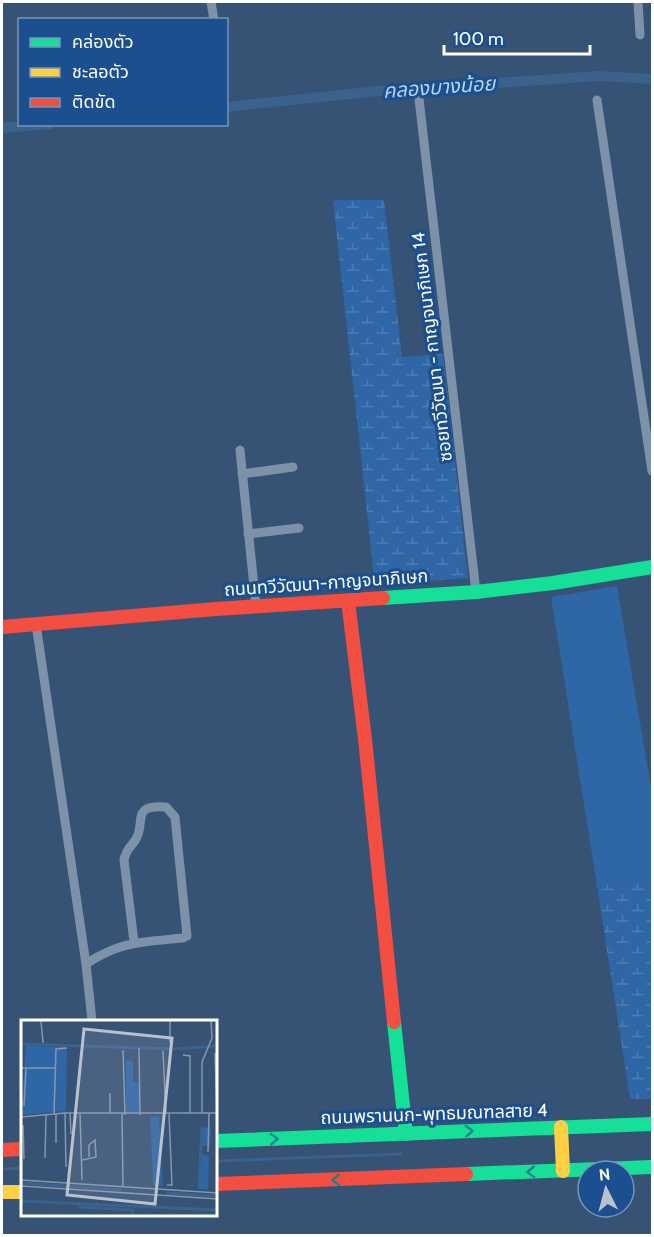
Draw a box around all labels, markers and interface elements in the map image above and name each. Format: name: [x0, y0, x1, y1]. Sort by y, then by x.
legend: [18, 18, 228, 126]
scale bar: [444, 18, 590, 56]
text: 100 m: [453, 28, 504, 50]
text: คล่องตัว: [72, 31, 134, 53]
text: ชะลอตัว: [72, 61, 129, 83]
water label: คลองบางน้อย: [382, 71, 498, 103]
text: ติดขัด: [72, 91, 115, 113]
street label: ซอยทวีวัฒนา - กาญจนาภิเษก 14: [407, 231, 457, 463]
street label: ถนนทวีวัฒนา-กาญจนาภิเษก: [223, 565, 429, 601]
inset map: [21, 1020, 218, 1216]
street label: ถนนพรานนก-พุทธมณฑลสาย 4: [320, 1099, 548, 1129]
one-way arrow: [465, 1125, 474, 1137]
one-way arrow: [270, 1132, 279, 1145]
north arrow: [576, 1159, 636, 1219]
text: N: [598, 1165, 611, 1185]
one-way arrow: [527, 1166, 536, 1178]
one-way arrow: [332, 1173, 341, 1186]

